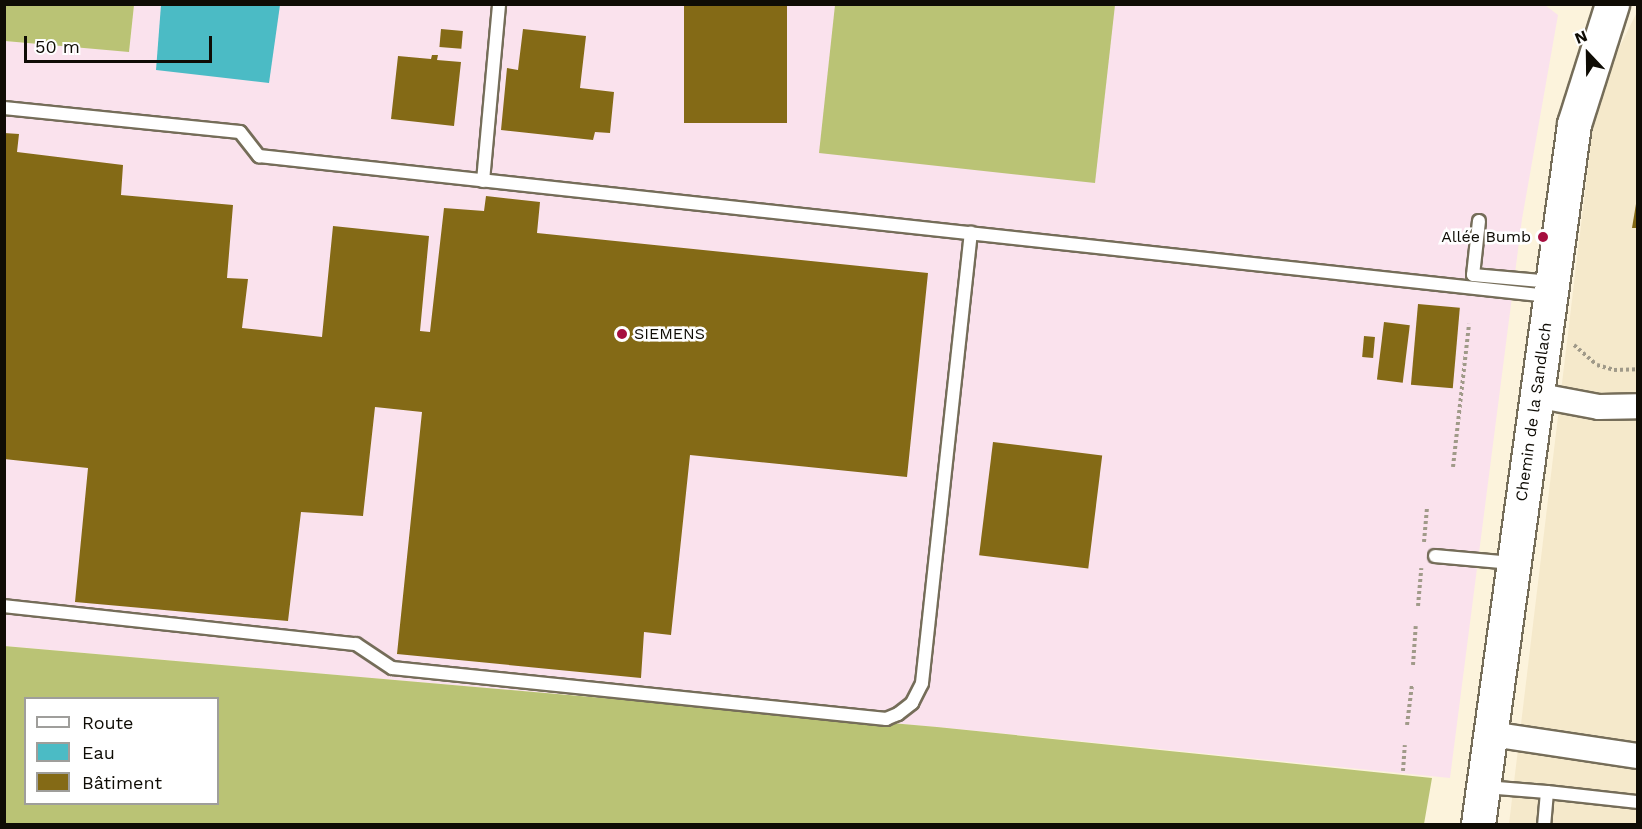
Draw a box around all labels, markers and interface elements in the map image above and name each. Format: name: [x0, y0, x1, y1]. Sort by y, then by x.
scale bar: [27, 24, 214, 62]
north arrow: [1558, 24, 1618, 84]
text: N: [1572, 26, 1590, 48]
text: 50 m: [35, 36, 80, 57]
place label: Allée Bumb: [1441, 227, 1531, 247]
marker: Allée Bumb: [1536, 230, 1550, 244]
street label: Chemin de la Sandlach: [1512, 321, 1556, 503]
place label: SIEMENS: [634, 324, 705, 344]
marker: SIEMENS: [615, 327, 629, 341]
legend: [24, 697, 219, 805]
text: Route: [82, 712, 134, 733]
text: Eau: [82, 742, 115, 763]
text: Bâtiment: [82, 772, 162, 793]

